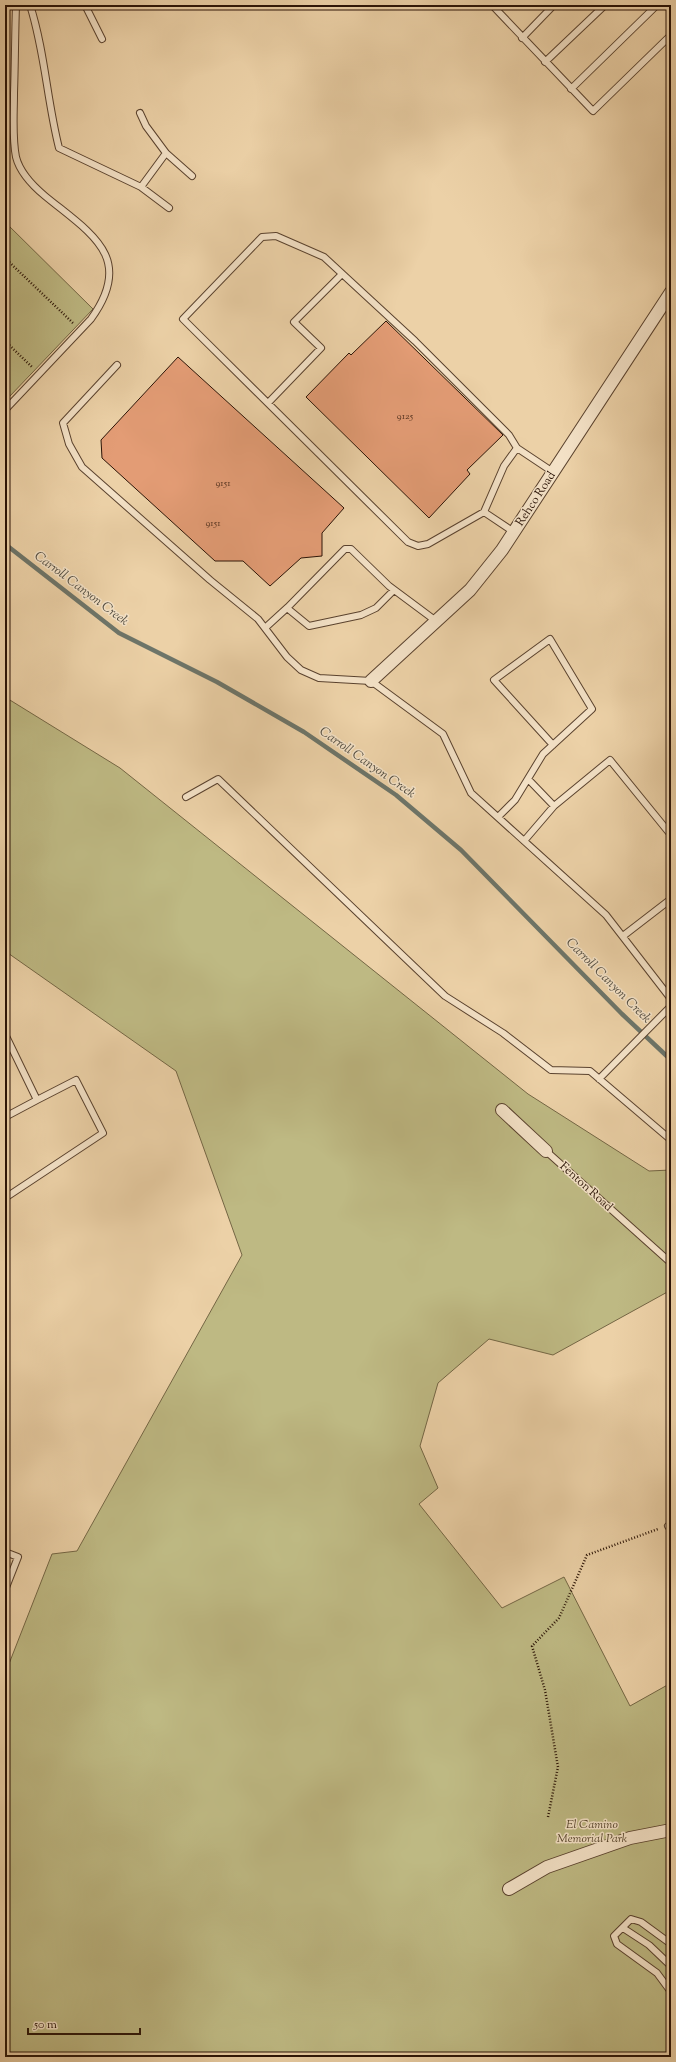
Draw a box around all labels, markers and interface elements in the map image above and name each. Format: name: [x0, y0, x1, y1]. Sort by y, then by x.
house number: 9125: [397, 409, 414, 424]
street label: Rehco Road: [512, 468, 561, 530]
house number: 9151: [215, 476, 231, 491]
house number: 9151: [205, 516, 221, 531]
water label: Carroll Canyon Creek: [30, 548, 132, 631]
water label: Carroll Canyon Creek: [315, 723, 419, 803]
water label: Carroll Canyon Creek: [561, 934, 655, 1028]
street label: Fenton Road: [555, 1158, 617, 1216]
park label: El Camino Memorial Park: [557, 1816, 628, 1848]
scale bar: [28, 2010, 140, 2036]
text: 50 m: [33, 2016, 57, 2034]

